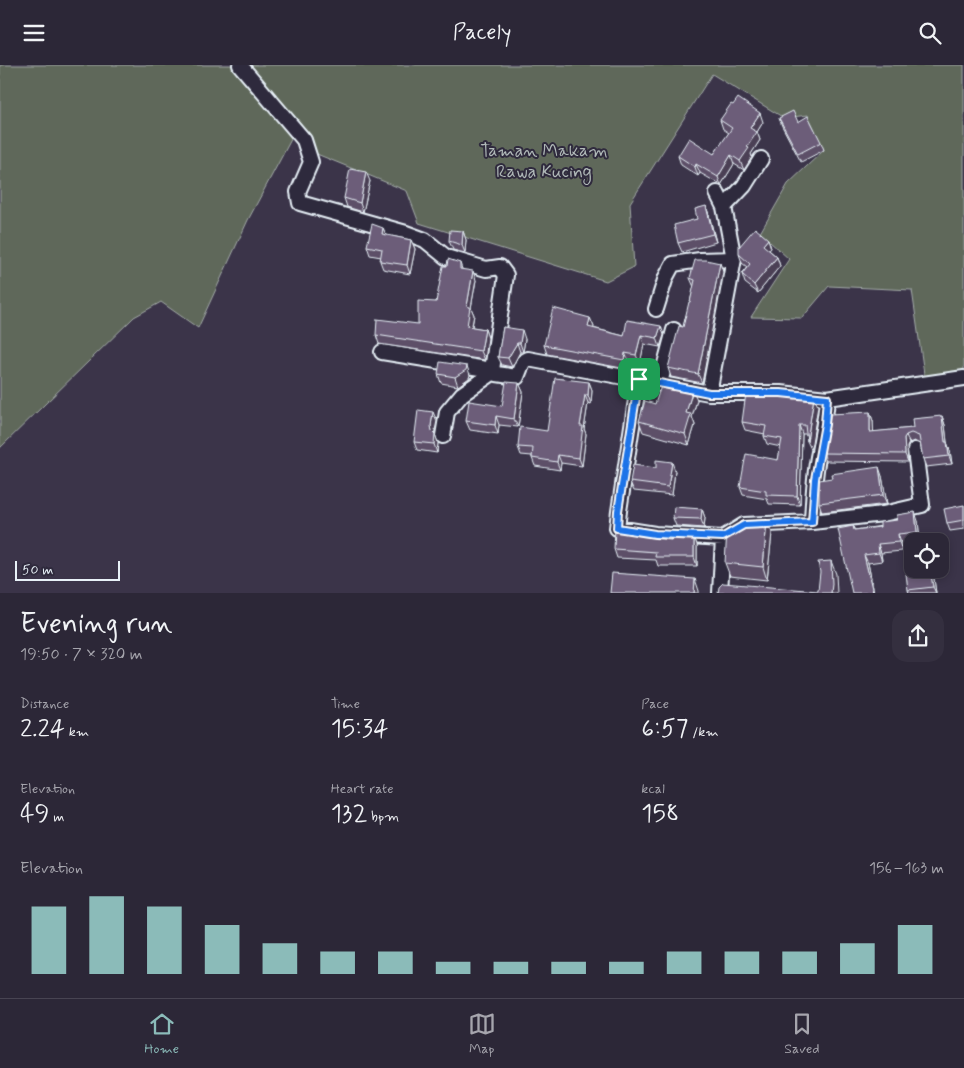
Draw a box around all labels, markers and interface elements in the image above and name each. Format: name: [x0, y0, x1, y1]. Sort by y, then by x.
icon: menu: [20, 19, 48, 47]
text: Pacely: [453, 19, 511, 47]
icon: search: [916, 19, 944, 47]
park label: Taman Makam Rawa Kucing: [480, 139, 608, 185]
pin: [618, 358, 660, 400]
icon: arrive: [625, 365, 653, 393]
map controls: [904, 533, 949, 578]
button: locate: [904, 533, 949, 578]
scale bar: [15, 558, 120, 581]
text: 50 m: [22, 561, 53, 579]
text: Evening run: [20, 606, 173, 643]
button: share: [892, 610, 944, 662]
text: 19:50 · 7 × 320 m: [20, 644, 143, 665]
text: Distance: [20, 695, 69, 713]
text: Time: [331, 695, 360, 713]
text: Pace: [641, 695, 669, 713]
text: 2.24: [20, 713, 65, 746]
text: 15:34: [331, 713, 388, 746]
text: 6:57: [641, 713, 688, 746]
text: km: [65, 723, 89, 741]
text: /km: [688, 723, 719, 741]
text: Elevation: [20, 780, 75, 798]
text: Heart rate: [331, 780, 394, 798]
text: kcal: [641, 780, 665, 798]
text: 49: [20, 798, 49, 831]
text: 132: [331, 798, 367, 831]
text: 158: [641, 798, 679, 831]
text: m: [49, 808, 64, 826]
text: bpm: [367, 808, 399, 826]
text: Elevation: [20, 858, 83, 879]
text: 156–163 m: [869, 858, 944, 879]
tab: Home: [144, 1010, 179, 1058]
tab: Map: [468, 1010, 496, 1058]
tab: Saved: [784, 1010, 820, 1058]

